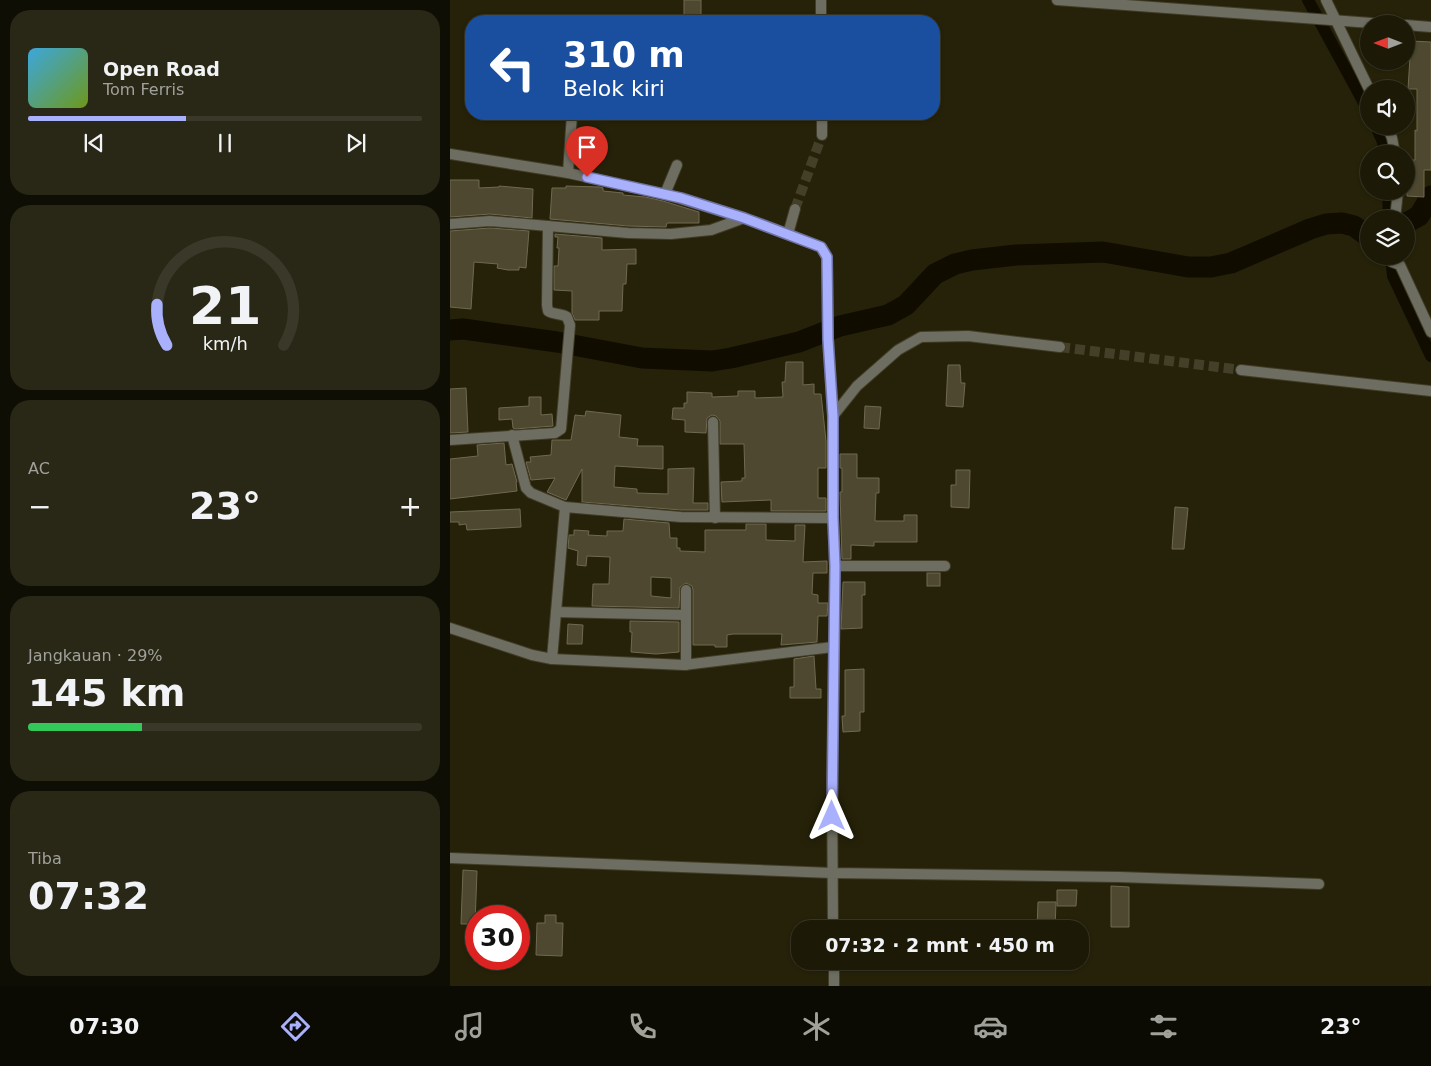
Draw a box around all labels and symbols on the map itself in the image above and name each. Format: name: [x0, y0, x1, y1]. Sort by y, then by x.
north arrow: [1360, 15, 1415, 70]
pin: [566, 126, 608, 177]
position arrow: [805, 789, 857, 841]
speed limit sign: 30: [465, 905, 530, 970]

